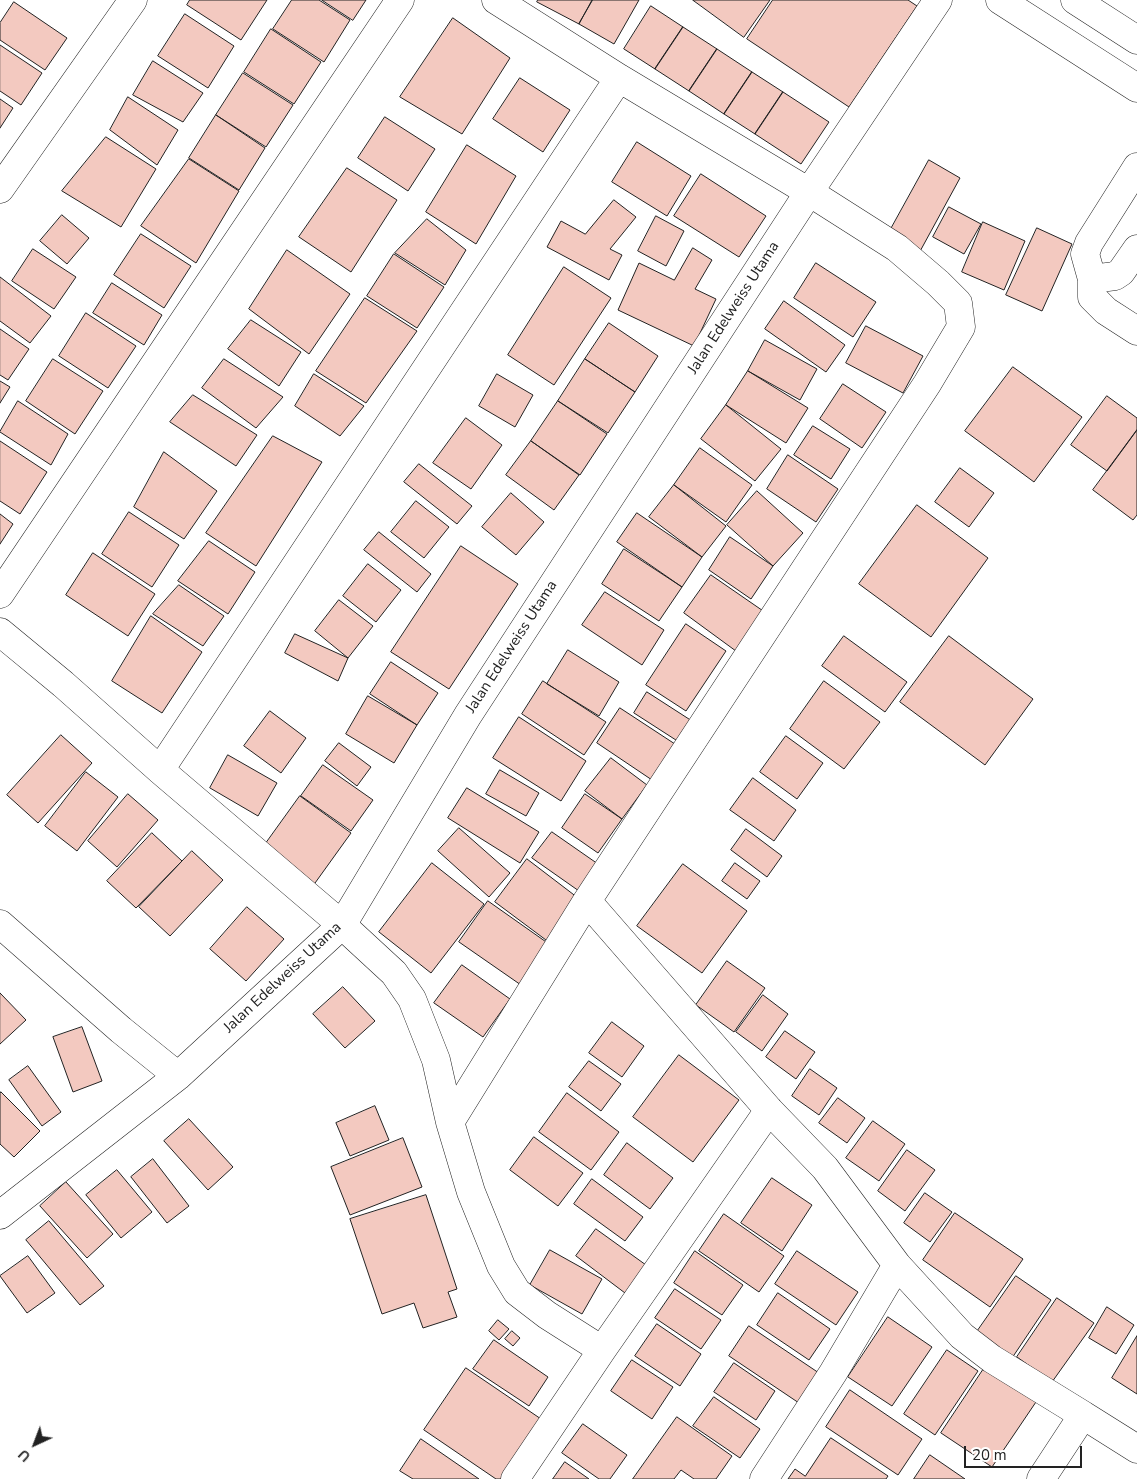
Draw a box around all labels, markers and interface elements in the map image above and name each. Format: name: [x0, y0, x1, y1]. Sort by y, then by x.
street label: Jalan Edelweiss Utama: [684, 238, 784, 378]
street label: Jalan Edelweiss Utama: [462, 577, 562, 717]
street label: Jalan Edelweiss Utama: [220, 919, 346, 1037]
north arrow: [10, 1419, 60, 1469]
scale bar: [967, 1436, 1084, 1468]
text: U: [14, 1445, 35, 1466]
text: 20 m: [972, 1445, 1007, 1465]

